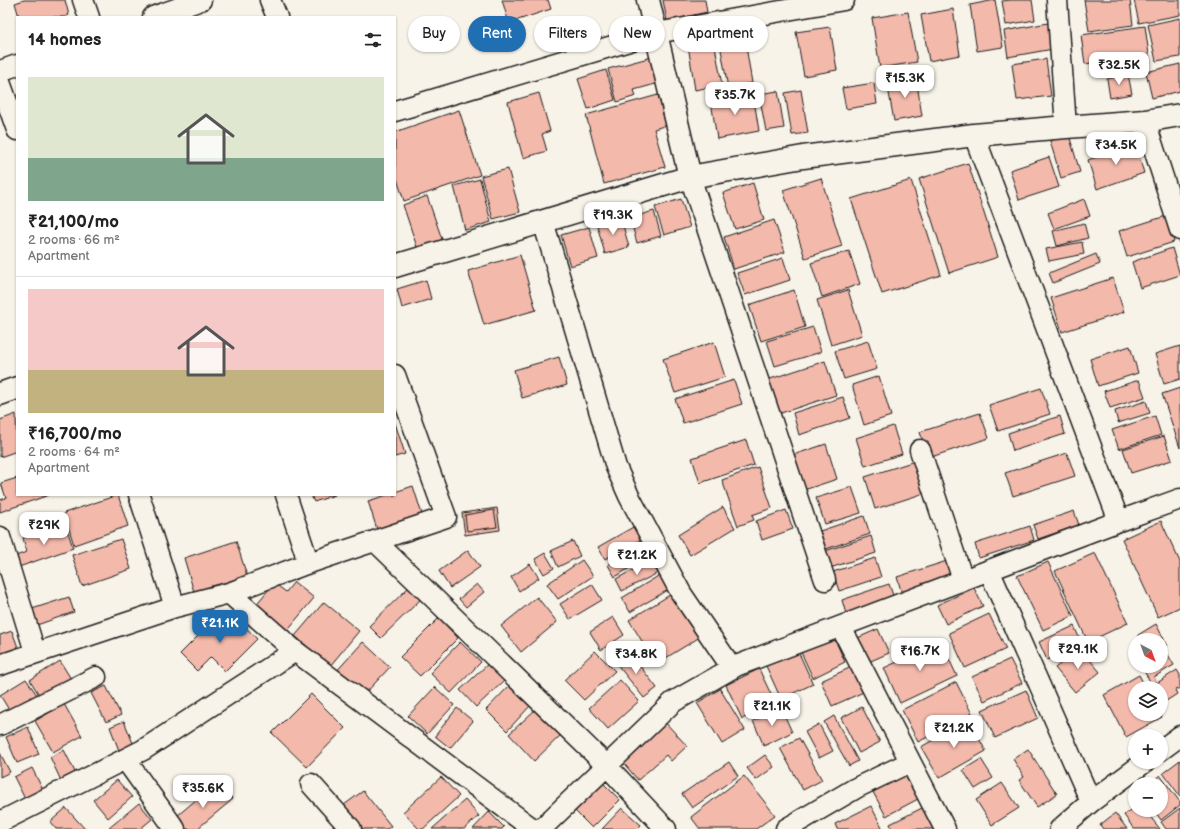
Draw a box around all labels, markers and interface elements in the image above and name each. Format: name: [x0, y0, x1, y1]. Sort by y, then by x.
chip: Buy: [408, 16, 460, 52]
chip: Rent: [468, 16, 526, 52]
chip: Filters: [534, 16, 601, 52]
chip: New: [609, 16, 665, 52]
chip: Apartment: [673, 16, 768, 52]
icon: filters: [362, 29, 384, 51]
text: 14 homes: [28, 30, 101, 50]
pin: ₹32.5K: [1086, 52, 1152, 86]
text: ₹32.5K: [1098, 57, 1140, 73]
pin: ₹15.3K: [872, 65, 938, 99]
text: ₹15.3K: [885, 70, 925, 86]
pin: ₹35.7K: [702, 82, 768, 116]
text: ₹35.7K: [714, 87, 756, 103]
icon: home: [170, 103, 242, 175]
pin: ₹34.5K: [1083, 132, 1149, 166]
text: ₹34.5K: [1095, 137, 1137, 153]
pin: ₹19.3K: [580, 202, 646, 236]
text: ₹19.3K: [593, 207, 633, 223]
text: ₹21,100/mo: [28, 212, 119, 232]
text: 2 rooms · 66 m²: [28, 232, 120, 248]
text: Apartment: [28, 248, 89, 264]
icon: home: [170, 315, 242, 387]
text: ₹16,700/mo: [28, 424, 122, 444]
text: 2 rooms · 64 m²: [28, 444, 120, 460]
text: Apartment: [28, 460, 89, 476]
pin: ₹29K: [20, 512, 68, 546]
text: ₹29K: [28, 517, 60, 533]
pin: ₹21.2K: [604, 542, 670, 576]
text: ₹21.2K: [617, 547, 657, 563]
pin: ₹21.1K: [187, 610, 253, 644]
text: ₹21.1K: [201, 615, 239, 631]
north arrow: [1128, 633, 1168, 673]
map controls: [1128, 633, 1168, 817]
pin: ₹29.1K: [1045, 636, 1111, 670]
pin: ₹16.7K: [887, 638, 953, 672]
pin: ₹34.8K: [603, 641, 669, 675]
text: ₹29.1K: [1058, 641, 1098, 657]
text: ₹16.7K: [900, 643, 940, 659]
text: ₹34.8K: [615, 646, 657, 662]
button: layers: [1128, 681, 1168, 721]
pin: ₹21.1K: [739, 693, 805, 727]
text: ₹21.1K: [753, 698, 791, 714]
pin: ₹21.2K: [921, 715, 987, 749]
text: ₹21.2K: [934, 720, 974, 736]
button: +: [1128, 729, 1168, 769]
pin: ₹35.6K: [170, 775, 236, 809]
button: −: [1128, 777, 1168, 817]
text: ₹35.6K: [182, 780, 224, 796]

